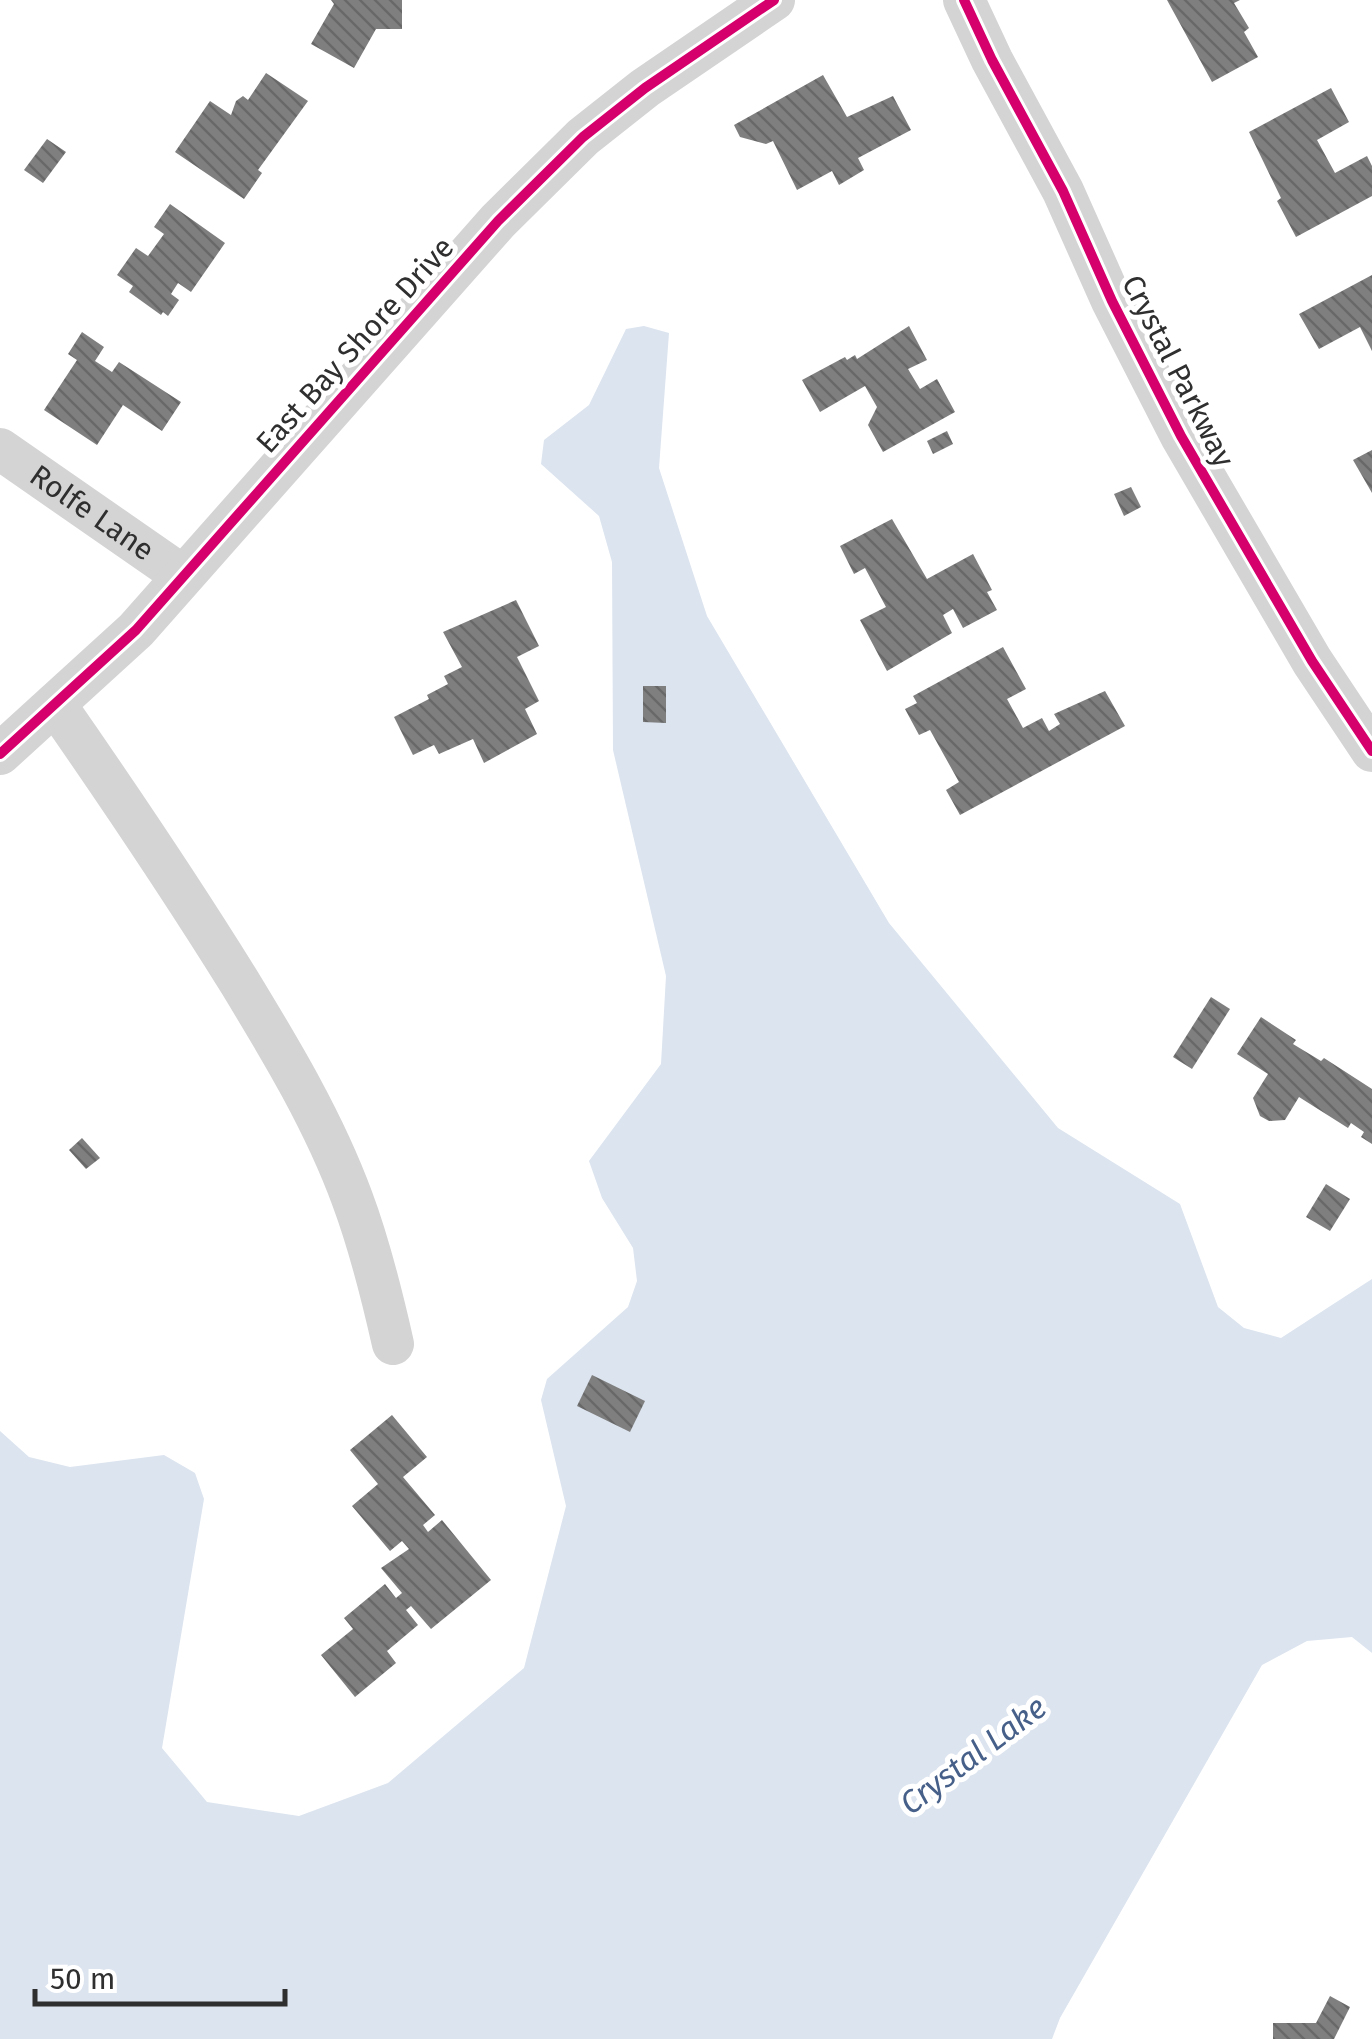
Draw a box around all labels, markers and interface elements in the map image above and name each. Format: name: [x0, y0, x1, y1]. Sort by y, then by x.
street label: East Bay Shore Drive: [249, 230, 461, 460]
street label: Crystal Parkway: [1114, 269, 1242, 473]
street label: Rolfe Lane: [23, 457, 161, 568]
water label: Crystal Lake: [892, 1688, 1054, 1822]
scale bar: [35, 1944, 285, 2006]
text: 50 m: [50, 1961, 115, 1997]

